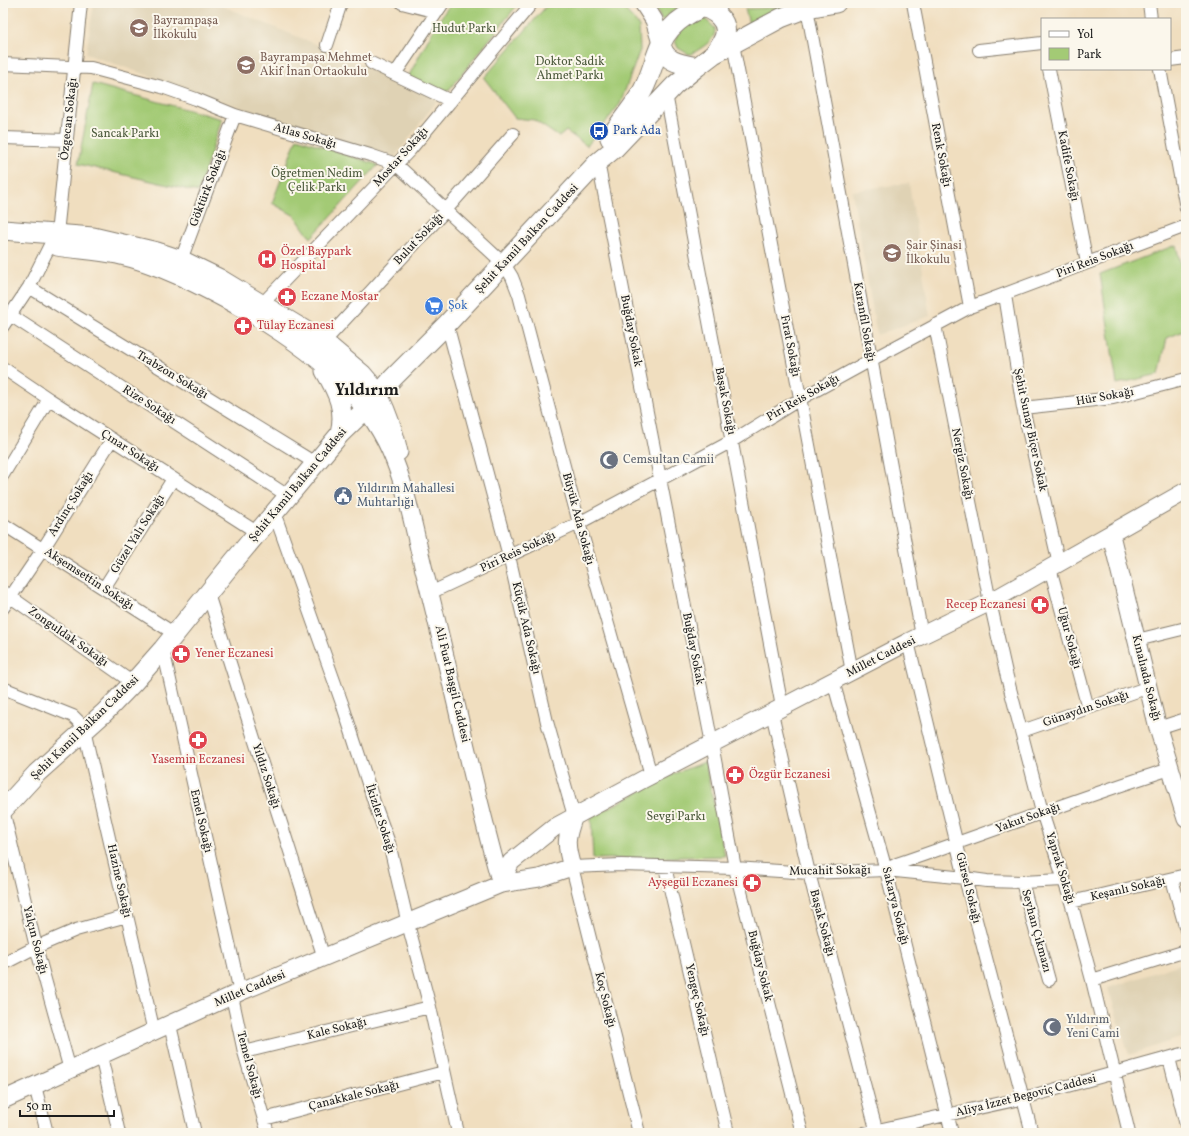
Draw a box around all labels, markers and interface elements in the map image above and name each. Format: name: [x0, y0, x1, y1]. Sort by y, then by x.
place label: Bayrampaşa İlkokulu: [153, 13, 218, 43]
school or university icon: Bayrampaşa İlkokulu: [128, 17, 150, 39]
legend: [1041, 18, 1171, 70]
park label: Hudut Parkı: [432, 21, 496, 37]
text: Yol: [1077, 27, 1094, 43]
text: Park: [1077, 47, 1102, 63]
place label: Bayrampaşa Mehmet Akif İnan Ortaokulu: [260, 50, 372, 80]
school or university icon: Bayrampaşa Mehmet Akif İnan Ortaokulu: [235, 54, 257, 76]
park label: Doktor Sadık Ahmet Parkı: [536, 54, 605, 84]
street label: Özgecan Sokağı: [56, 77, 81, 161]
street label: Atlas Sokağı: [272, 119, 339, 153]
bus stop icon: Park Ada: [588, 120, 610, 142]
street label: Renk Sokağı: [927, 122, 955, 189]
street label: Mostar Sokağı: [370, 123, 432, 190]
place label: Park Ada: [613, 123, 661, 139]
park label: Sancak Parkı: [91, 126, 159, 142]
street label: Kadife Sokağı: [1053, 129, 1083, 203]
street label: Göktürk Sokağı: [186, 147, 230, 229]
park label: Öğretmen Nedim Çelik Parkı: [271, 165, 363, 196]
street label: Şehit Kamil Balkan Caddesi: [472, 180, 583, 297]
street label: Bulut Sokağı: [391, 209, 448, 269]
place label: Şair Şinasi İlkokulu: [906, 238, 962, 268]
street label: Piri Reis Sokağı: [1054, 238, 1136, 282]
school or university icon: Şair Şinasi İlkokulu: [881, 242, 903, 264]
place label: Özel Baypark Hospital: [281, 243, 352, 274]
hospital icon: Özel Baypark Hospital: [256, 248, 278, 270]
street label: Karanfil Sokağı: [849, 281, 879, 364]
pharmacy icon: Eczane Mostar: [276, 286, 298, 308]
place label: Eczane Mostar: [301, 289, 379, 305]
street label: Buğday Sokak: [616, 294, 646, 369]
supermarket icon: Şok: [423, 295, 445, 317]
place label: Şok: [448, 298, 468, 314]
street label: Fırat Sokağı: [776, 314, 804, 379]
pharmacy icon: Tülay Eczanesi: [232, 315, 254, 337]
place label: Tülay Eczanesi: [257, 318, 335, 334]
street label: Trabzon Sokağı: [133, 347, 211, 403]
street label: Başak Sokağı: [711, 366, 739, 437]
street label: Şehit Sunay Biçer Sokak: [1009, 367, 1051, 494]
street label: Piri Reis Sokağı: [764, 370, 843, 425]
district label: Yıldırım: [335, 380, 399, 402]
street label: Rize Sokağı: [119, 382, 179, 429]
street label: Hür Sokağı: [1075, 384, 1136, 410]
street label: Şehit Kamil Balkan Caddesi: [245, 424, 351, 546]
street label: Çınar Sokağı: [97, 426, 163, 476]
street label: Nergiz Sokağı: [947, 427, 977, 502]
mosque icon: Cemsultan Camii: [598, 449, 620, 471]
place label: Cemsultan Camii: [623, 452, 714, 468]
street label: Ardınç Sokağı: [45, 468, 98, 540]
street label: Büyük Ada Sokağı: [558, 471, 598, 567]
place label: Yıldırım Mahallesi Muhtarlığı: [357, 481, 455, 511]
public building icon: Yıldırım Mahallesi Muhtarlığı: [332, 485, 354, 507]
street label: Güzel Yalı Sokağı: [107, 491, 169, 577]
street label: Piri Reis Sokağı: [478, 527, 559, 576]
street label: Akşemsettin Sokağı: [41, 544, 137, 614]
street label: Küçük Ada Sokağı: [508, 580, 545, 676]
pharmacy icon: Recep Eczanesi: [1029, 594, 1051, 616]
place label: Recep Eczanesi: [946, 597, 1026, 613]
street label: Zonguldak Sokağı: [25, 603, 112, 671]
street label: Uğur Sokağı: [1053, 605, 1085, 671]
street label: Buğday Sokak: [678, 612, 708, 687]
street label: Ali Fuat Başgil Caddesi: [431, 624, 473, 744]
street label: Millet Caddesi: [843, 632, 919, 681]
street label: Kınalıada Sokağı: [1128, 633, 1165, 723]
pharmacy icon: Yener Eczanesi: [170, 643, 192, 665]
place label: Yener Eczanesi: [195, 646, 274, 662]
street label: Şehit Kamil Balkan Caddesi: [27, 672, 143, 784]
street label: Günaydın Sokağı: [1041, 687, 1131, 731]
pharmacy icon: Yasemin Eczanesi: [187, 729, 209, 751]
street label: Yıldız Sokağı: [248, 741, 284, 811]
place label: Yasemin Eczanesi: [151, 752, 245, 768]
pharmacy icon: Özgür Eczanesi: [724, 764, 746, 786]
place label: Özgür Eczanesi: [749, 766, 831, 783]
street label: İkizler Sokağı: [361, 782, 399, 856]
street label: Emel Sokağı: [186, 788, 216, 855]
street label: Yakut Sokağı: [993, 799, 1063, 837]
park label: Sevgi Parkı: [647, 809, 706, 825]
street label: Yaprak Sokağı: [1041, 830, 1079, 906]
street label: Hazine Sokağı: [103, 843, 135, 920]
street label: Gürsel Sokağı: [951, 851, 985, 925]
street label: Mucahit Sokağı: [789, 862, 871, 880]
street label: Sakarya Sokağı: [878, 865, 913, 947]
pharmacy icon: Ayşegül Eczanesi: [741, 872, 763, 894]
street label: Keşanlı Sokağı: [1089, 873, 1167, 905]
place label: Ayşegül Eczanesi: [648, 875, 738, 891]
street label: Başak Sokağı: [805, 888, 839, 959]
street label: Seyhan Çıkmazı: [1017, 888, 1055, 975]
street label: Yalçın Sokağı: [19, 904, 51, 976]
street label: Buğday Sokak: [743, 929, 777, 1004]
street label: Yengeç Sokağı: [681, 962, 713, 1038]
street label: Millet Caddesi: [212, 967, 288, 1011]
street label: Koç Sokağı: [590, 970, 620, 1030]
place label: Yıldırım Yeni Cami: [1066, 1012, 1120, 1042]
street label: Kale Sokağı: [306, 1014, 369, 1044]
mosque icon: Yıldırım Yeni Cami: [1041, 1016, 1063, 1038]
street label: Temel Sokağı: [232, 1029, 266, 1101]
street label: Aliya İzzet Begoviç Caddesi: [954, 1071, 1098, 1121]
street label: Çanakkale Sokağı: [307, 1077, 401, 1115]
scale bar: [20, 1092, 114, 1118]
text: 50 m: [26, 1099, 52, 1115]

